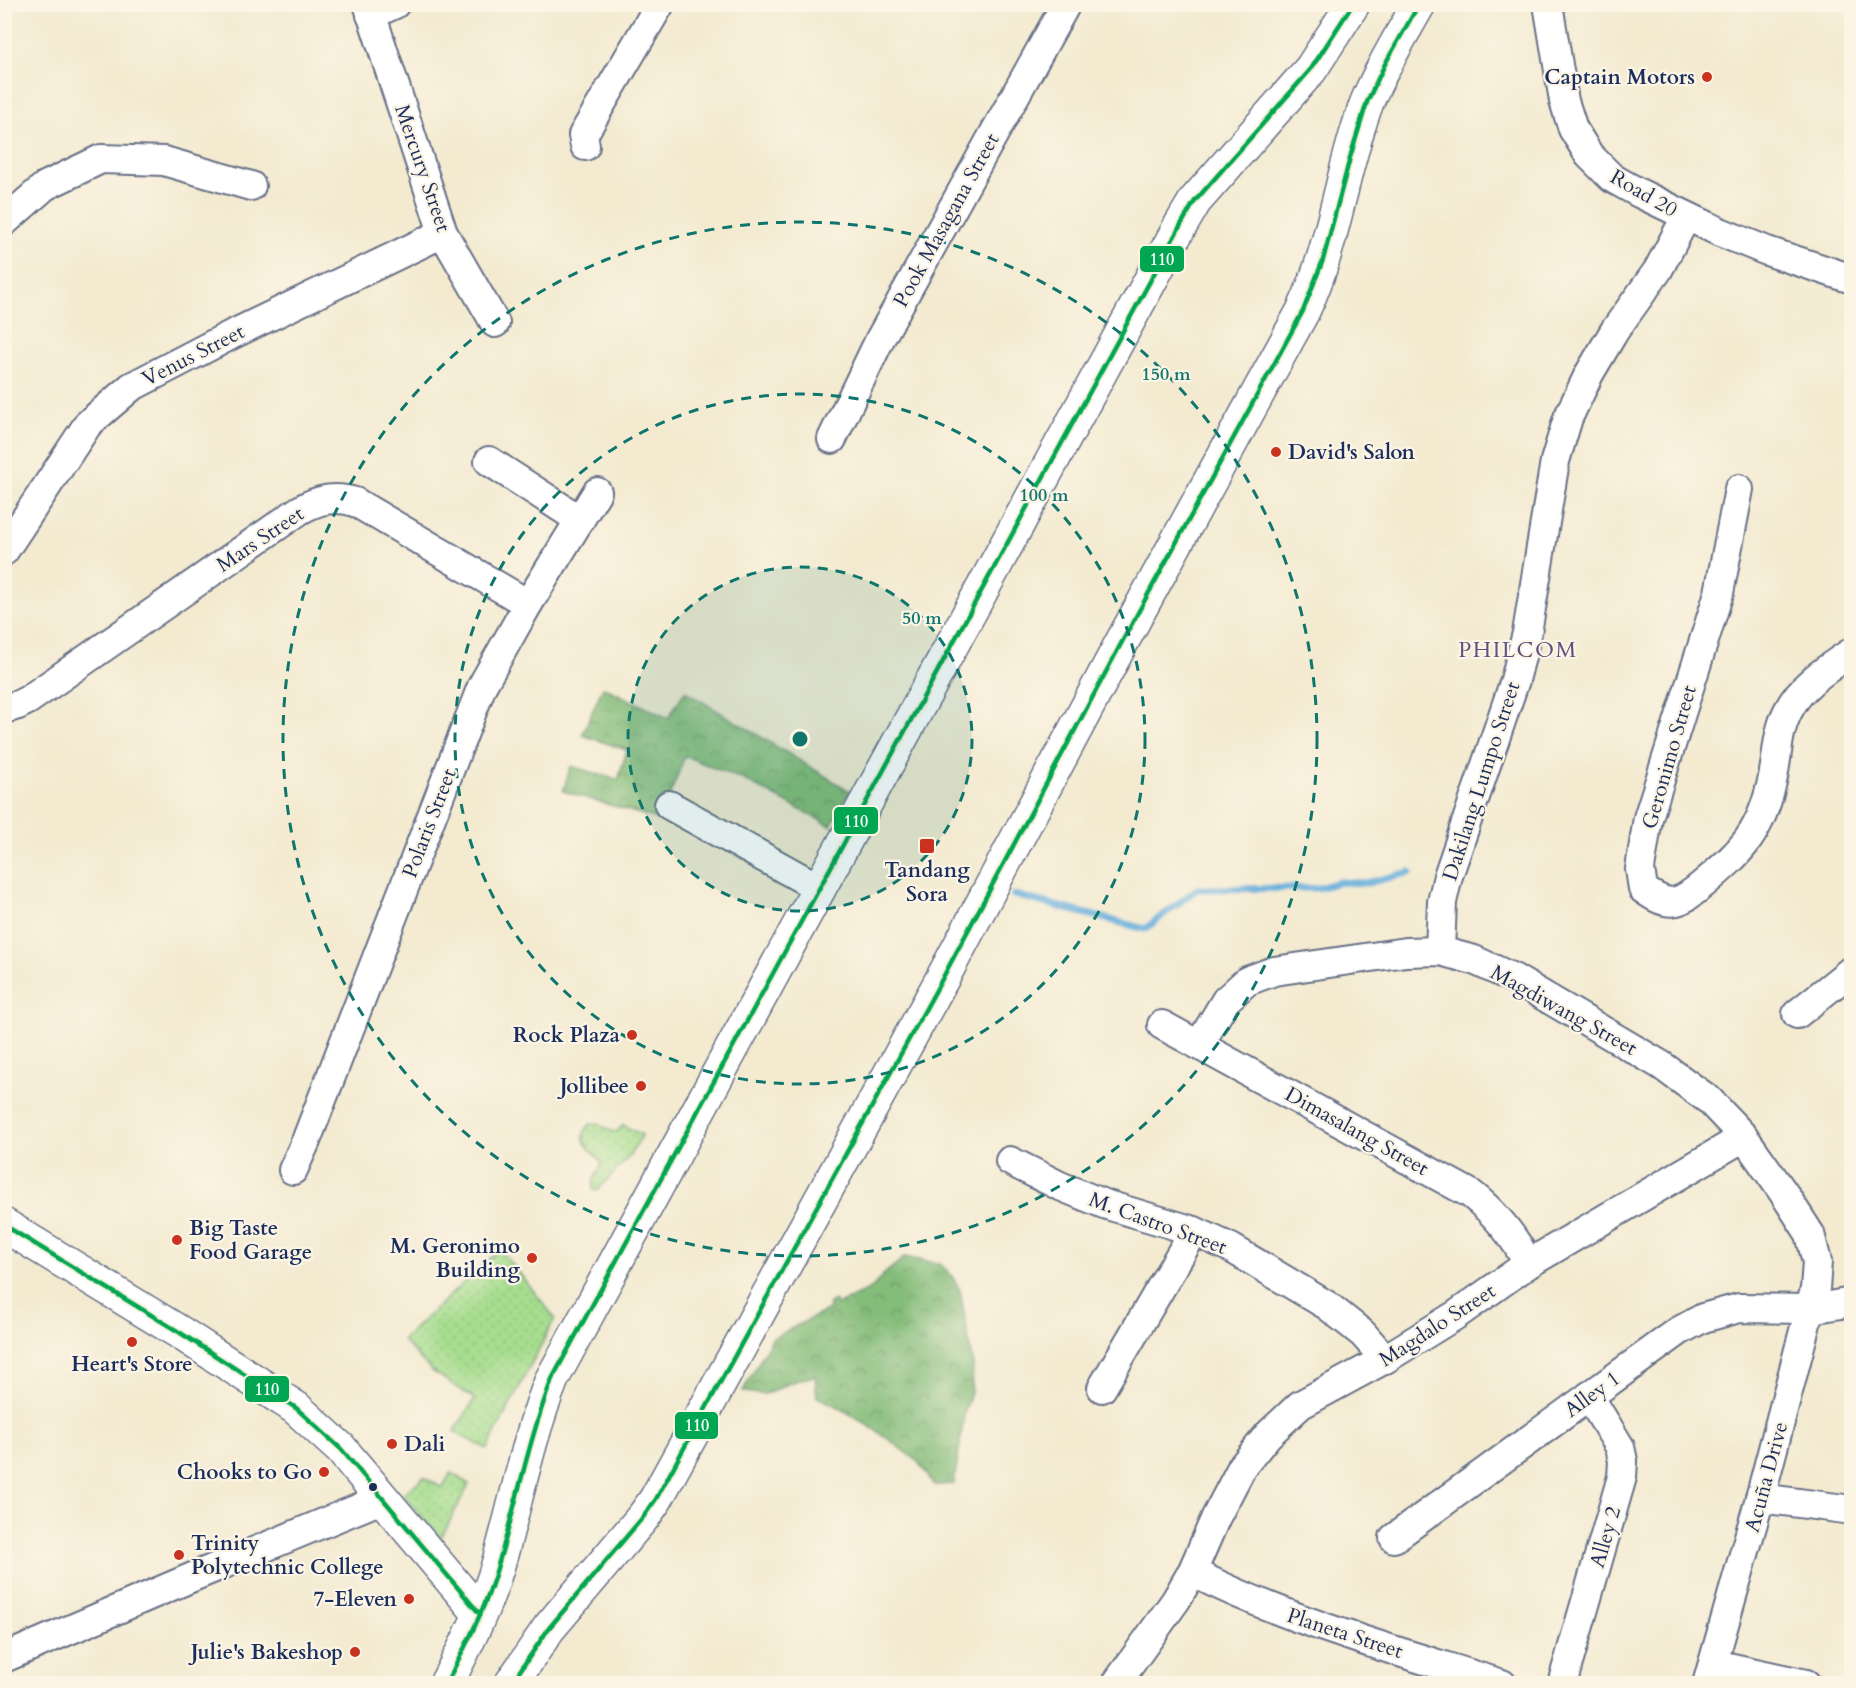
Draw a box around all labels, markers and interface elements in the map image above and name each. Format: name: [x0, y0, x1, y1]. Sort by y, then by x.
place label: Captain Motors: [1544, 63, 1695, 92]
marker: Captain Motors: [1700, 70, 1714, 84]
street label: Mercury Street: [387, 101, 458, 236]
street label: Pook Masagana Street: [886, 128, 1007, 313]
street label: Road 20: [1605, 163, 1683, 224]
line badge: 110: [1139, 245, 1185, 273]
text: 110: [1150, 249, 1174, 271]
street label: Venus Street: [137, 317, 250, 394]
text: 150 m: [1141, 362, 1191, 387]
place label: David's Salon: [1288, 438, 1415, 467]
marker: David's Salon: [1269, 445, 1283, 459]
text: 100 m: [1019, 483, 1069, 508]
street label: Mars Street: [211, 499, 310, 579]
text: 50 m: [902, 606, 942, 631]
district label: PHILCOM: [1458, 635, 1578, 665]
street label: Dakilang Lumpo Street: [1436, 678, 1527, 884]
street label: Geronimo Street: [1635, 682, 1704, 832]
centre of rings: [790, 729, 810, 749]
street label: Polaris Street: [395, 764, 464, 882]
line badge: 110: [833, 806, 879, 835]
text: 110: [844, 811, 868, 833]
marker: Tandang Sora: [918, 837, 936, 855]
place label: Tandang Sora: [884, 856, 970, 909]
street label: Magdiwang Street: [1485, 958, 1643, 1063]
place label: Rock Plaza: [513, 1021, 621, 1050]
marker: Rock Plaza: [625, 1028, 639, 1042]
place label: Jollibee: [557, 1072, 629, 1101]
marker: Jollibee: [634, 1079, 648, 1093]
street label: Dimasalang Street: [1280, 1080, 1434, 1183]
street label: M. Castro Street: [1085, 1185, 1231, 1262]
place label: Big Taste Food Garage: [189, 1214, 312, 1267]
place label: M. Geronimo Building: [390, 1232, 520, 1285]
marker: Big Taste Food Garage: [170, 1233, 184, 1247]
marker: M. Geronimo Building: [525, 1251, 539, 1265]
street label: Magdalo Street: [1373, 1277, 1502, 1374]
marker: Heart's Store: [125, 1335, 139, 1349]
place label: Heart's Store: [71, 1350, 193, 1379]
street label: Alley 1: [1558, 1364, 1626, 1425]
line badge: 110: [244, 1375, 290, 1403]
text: 110: [255, 1379, 279, 1401]
line badge: 110: [674, 1411, 719, 1440]
text: 110: [685, 1415, 709, 1437]
street label: Acuña Drive: [1738, 1419, 1795, 1536]
place label: Dali: [404, 1430, 446, 1459]
marker: Dali: [385, 1437, 399, 1451]
place label: Chooks to Go: [177, 1458, 312, 1487]
marker: Chooks to Go: [317, 1465, 331, 1479]
unlabelled marker: [367, 1481, 379, 1493]
street label: Alley 2: [1583, 1503, 1628, 1571]
place label: Trinity Polytechnic College: [191, 1529, 384, 1582]
marker: Trinity Polytechnic College: [172, 1548, 186, 1562]
place label: 7-Eleven: [313, 1585, 398, 1614]
marker: 7-Eleven: [402, 1592, 416, 1606]
street label: Planeta Street: [1283, 1601, 1407, 1666]
place label: Julie's Bakeshop: [188, 1638, 343, 1667]
marker: Julie's Bakeshop: [348, 1645, 362, 1659]

